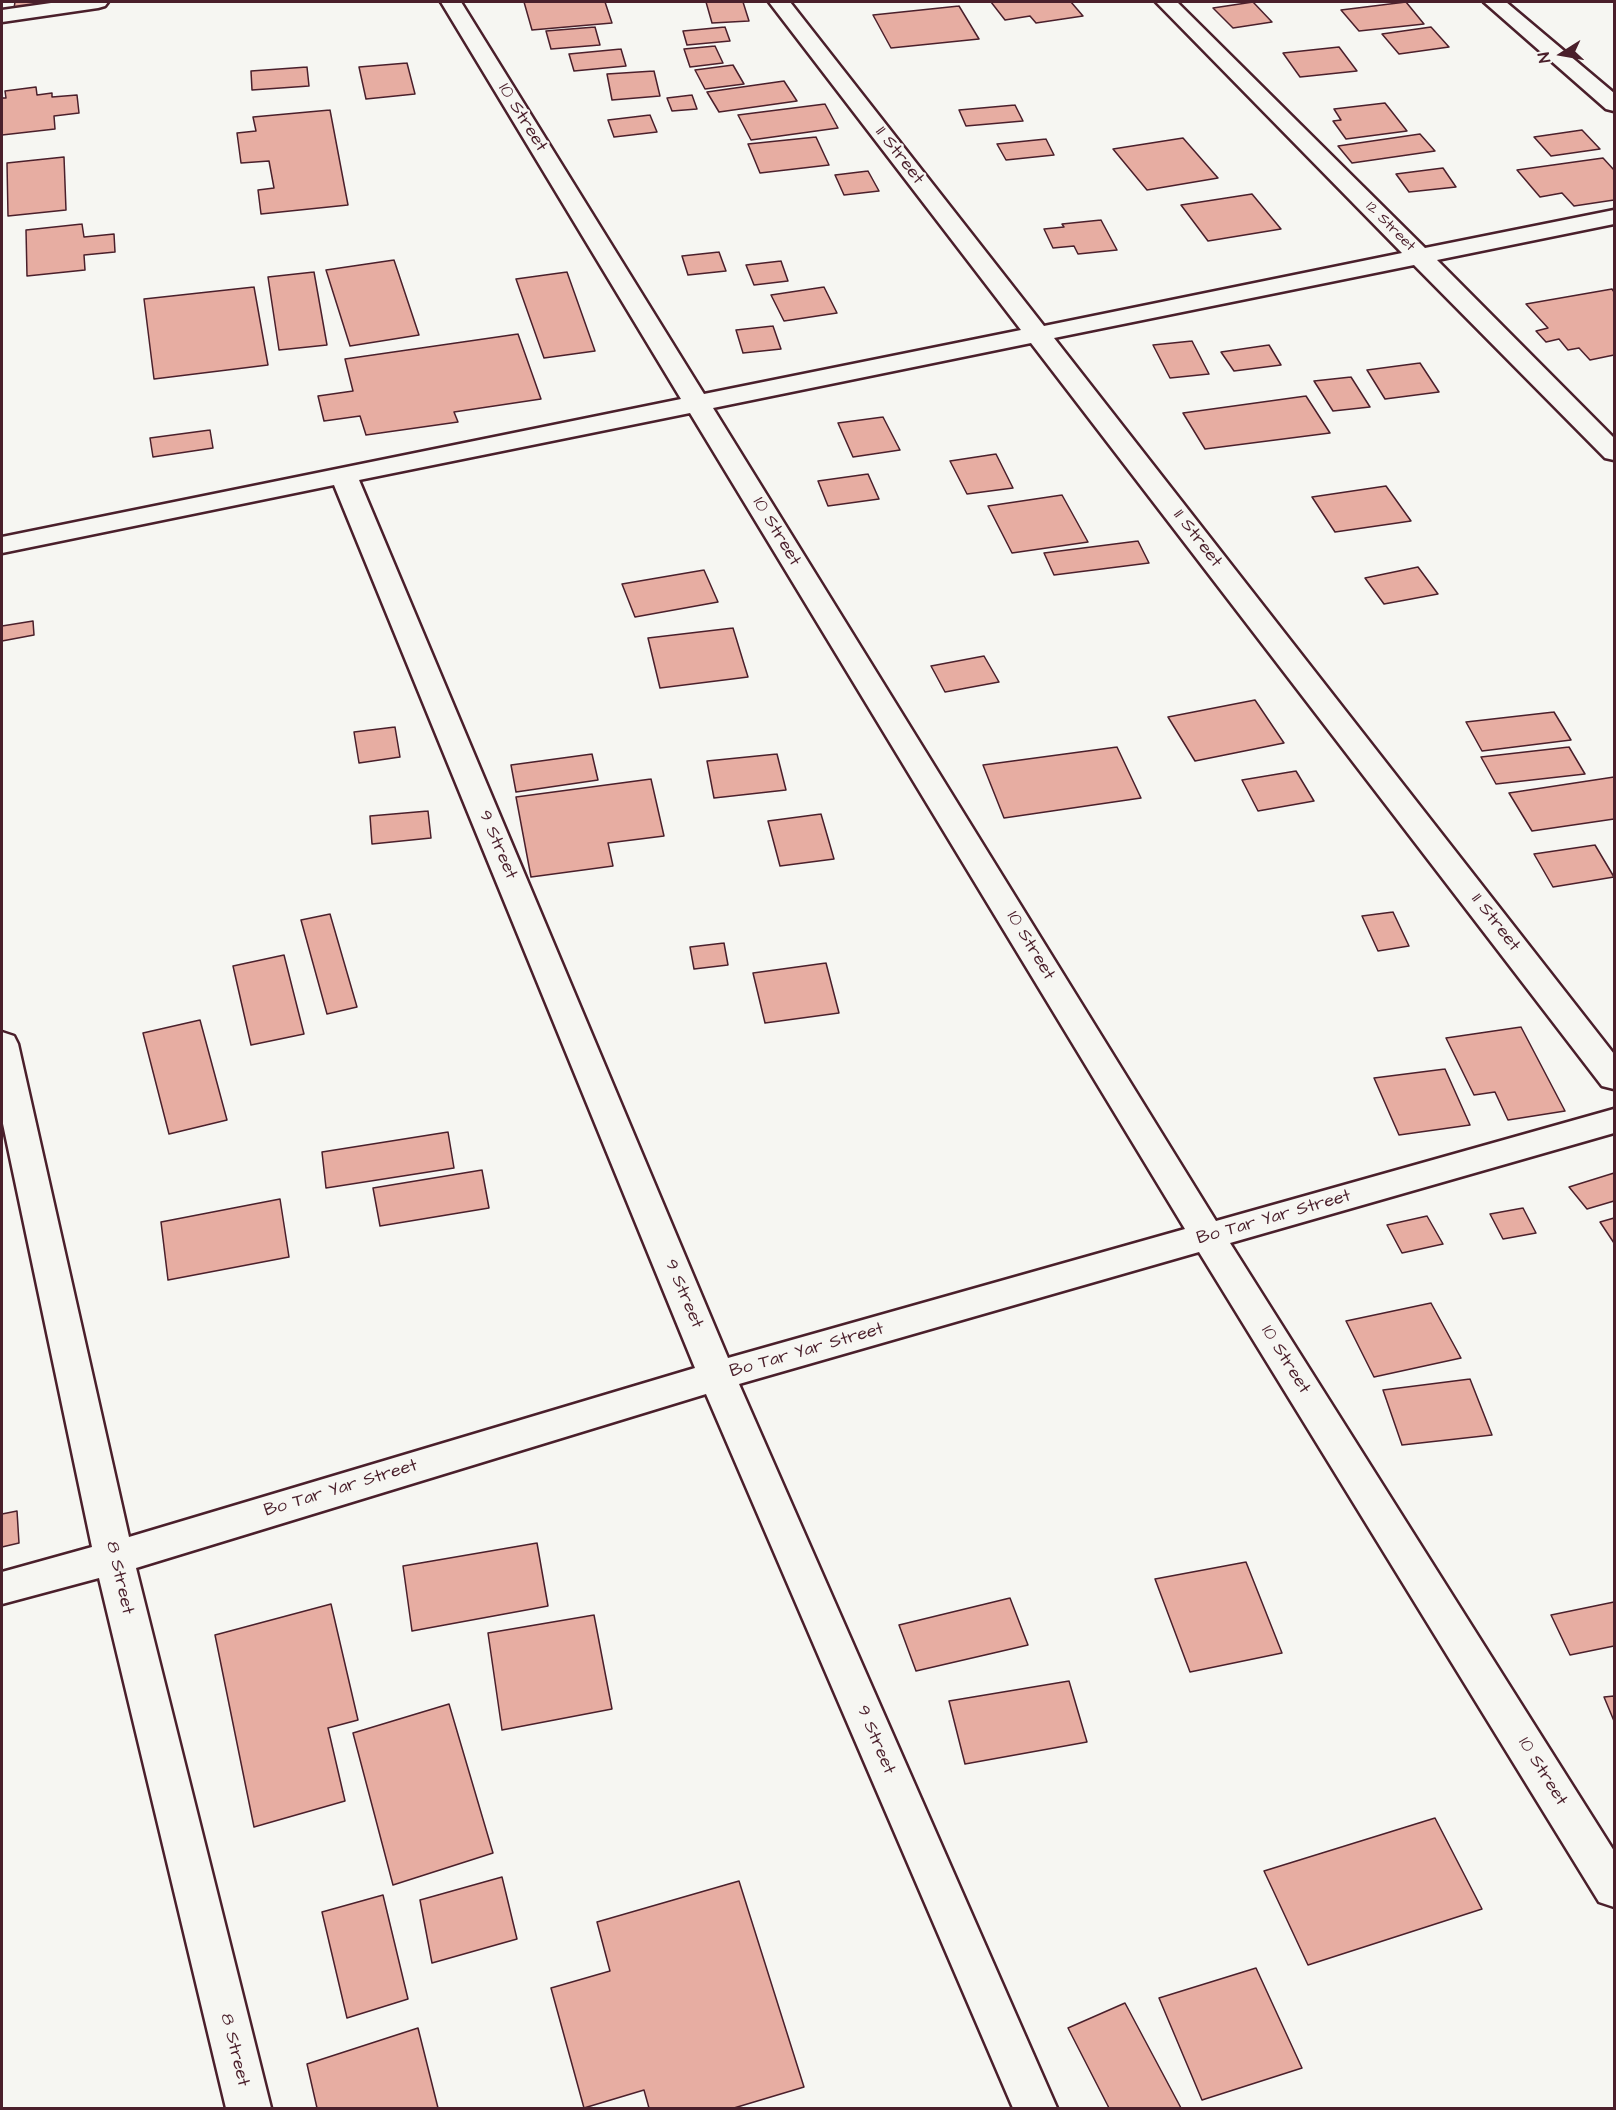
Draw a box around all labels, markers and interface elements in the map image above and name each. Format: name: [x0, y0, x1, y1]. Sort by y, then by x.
north arrow: [1532, 24, 1592, 84]
text: N: [1533, 50, 1556, 64]
street label: 10 Street: [493, 80, 551, 156]
street label: 11 Street: [870, 123, 928, 189]
street label: 12 Street: [1361, 198, 1419, 256]
street label: 10 Street: [747, 494, 805, 570]
street label: 11 Street: [1168, 506, 1226, 572]
street label: 9 Street: [473, 807, 521, 883]
street label: 11 Street: [1466, 890, 1524, 956]
street label: 10 Street: [1001, 908, 1059, 984]
street label: Bo Tar Yar Street: [1195, 1186, 1353, 1250]
street label: 9 Street: [659, 1256, 707, 1332]
street label: Bo Tar Yar Street: [728, 1319, 886, 1383]
street label: 10 Street: [1256, 1322, 1314, 1398]
street label: Bo Tar Yar Street: [262, 1455, 420, 1523]
street label: 8 Street: [100, 1539, 138, 1617]
street label: 9 Street: [851, 1702, 899, 1778]
street label: 10 Street: [1513, 1734, 1571, 1810]
street label: 8 Street: [215, 2011, 253, 2089]

